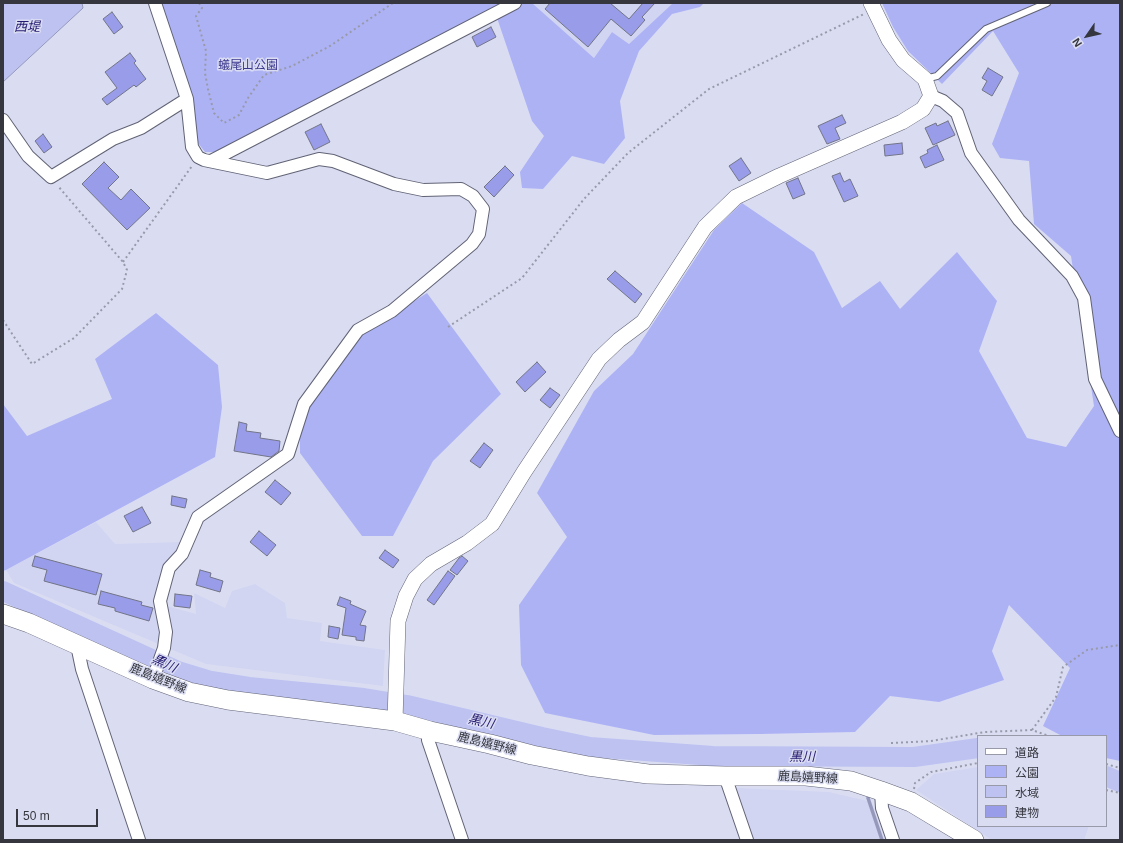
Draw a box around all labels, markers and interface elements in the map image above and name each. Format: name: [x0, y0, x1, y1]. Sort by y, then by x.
north arrow: [1067, 16, 1107, 56]
water label: 西堤: [14, 19, 40, 35]
text: N: [1070, 36, 1084, 49]
park label: 蟻尾山公園: [218, 59, 278, 73]
water label: 黒川: [149, 652, 179, 676]
street label: 鹿島嬉野線: [127, 661, 189, 697]
water label: 黒川: [467, 711, 495, 733]
street label: 鹿島嬉野線: [456, 730, 518, 758]
legend: [977, 735, 1107, 827]
text: 道路: [1015, 746, 1039, 760]
water label: 黒川: [789, 749, 815, 765]
text: 公園: [1015, 766, 1039, 780]
street label: 鹿島嬉野線: [778, 769, 838, 787]
text: 水域: [1015, 786, 1039, 800]
scale bar: [18, 801, 100, 827]
text: 建物: [1015, 806, 1039, 820]
text: 50 m: [23, 809, 50, 823]

